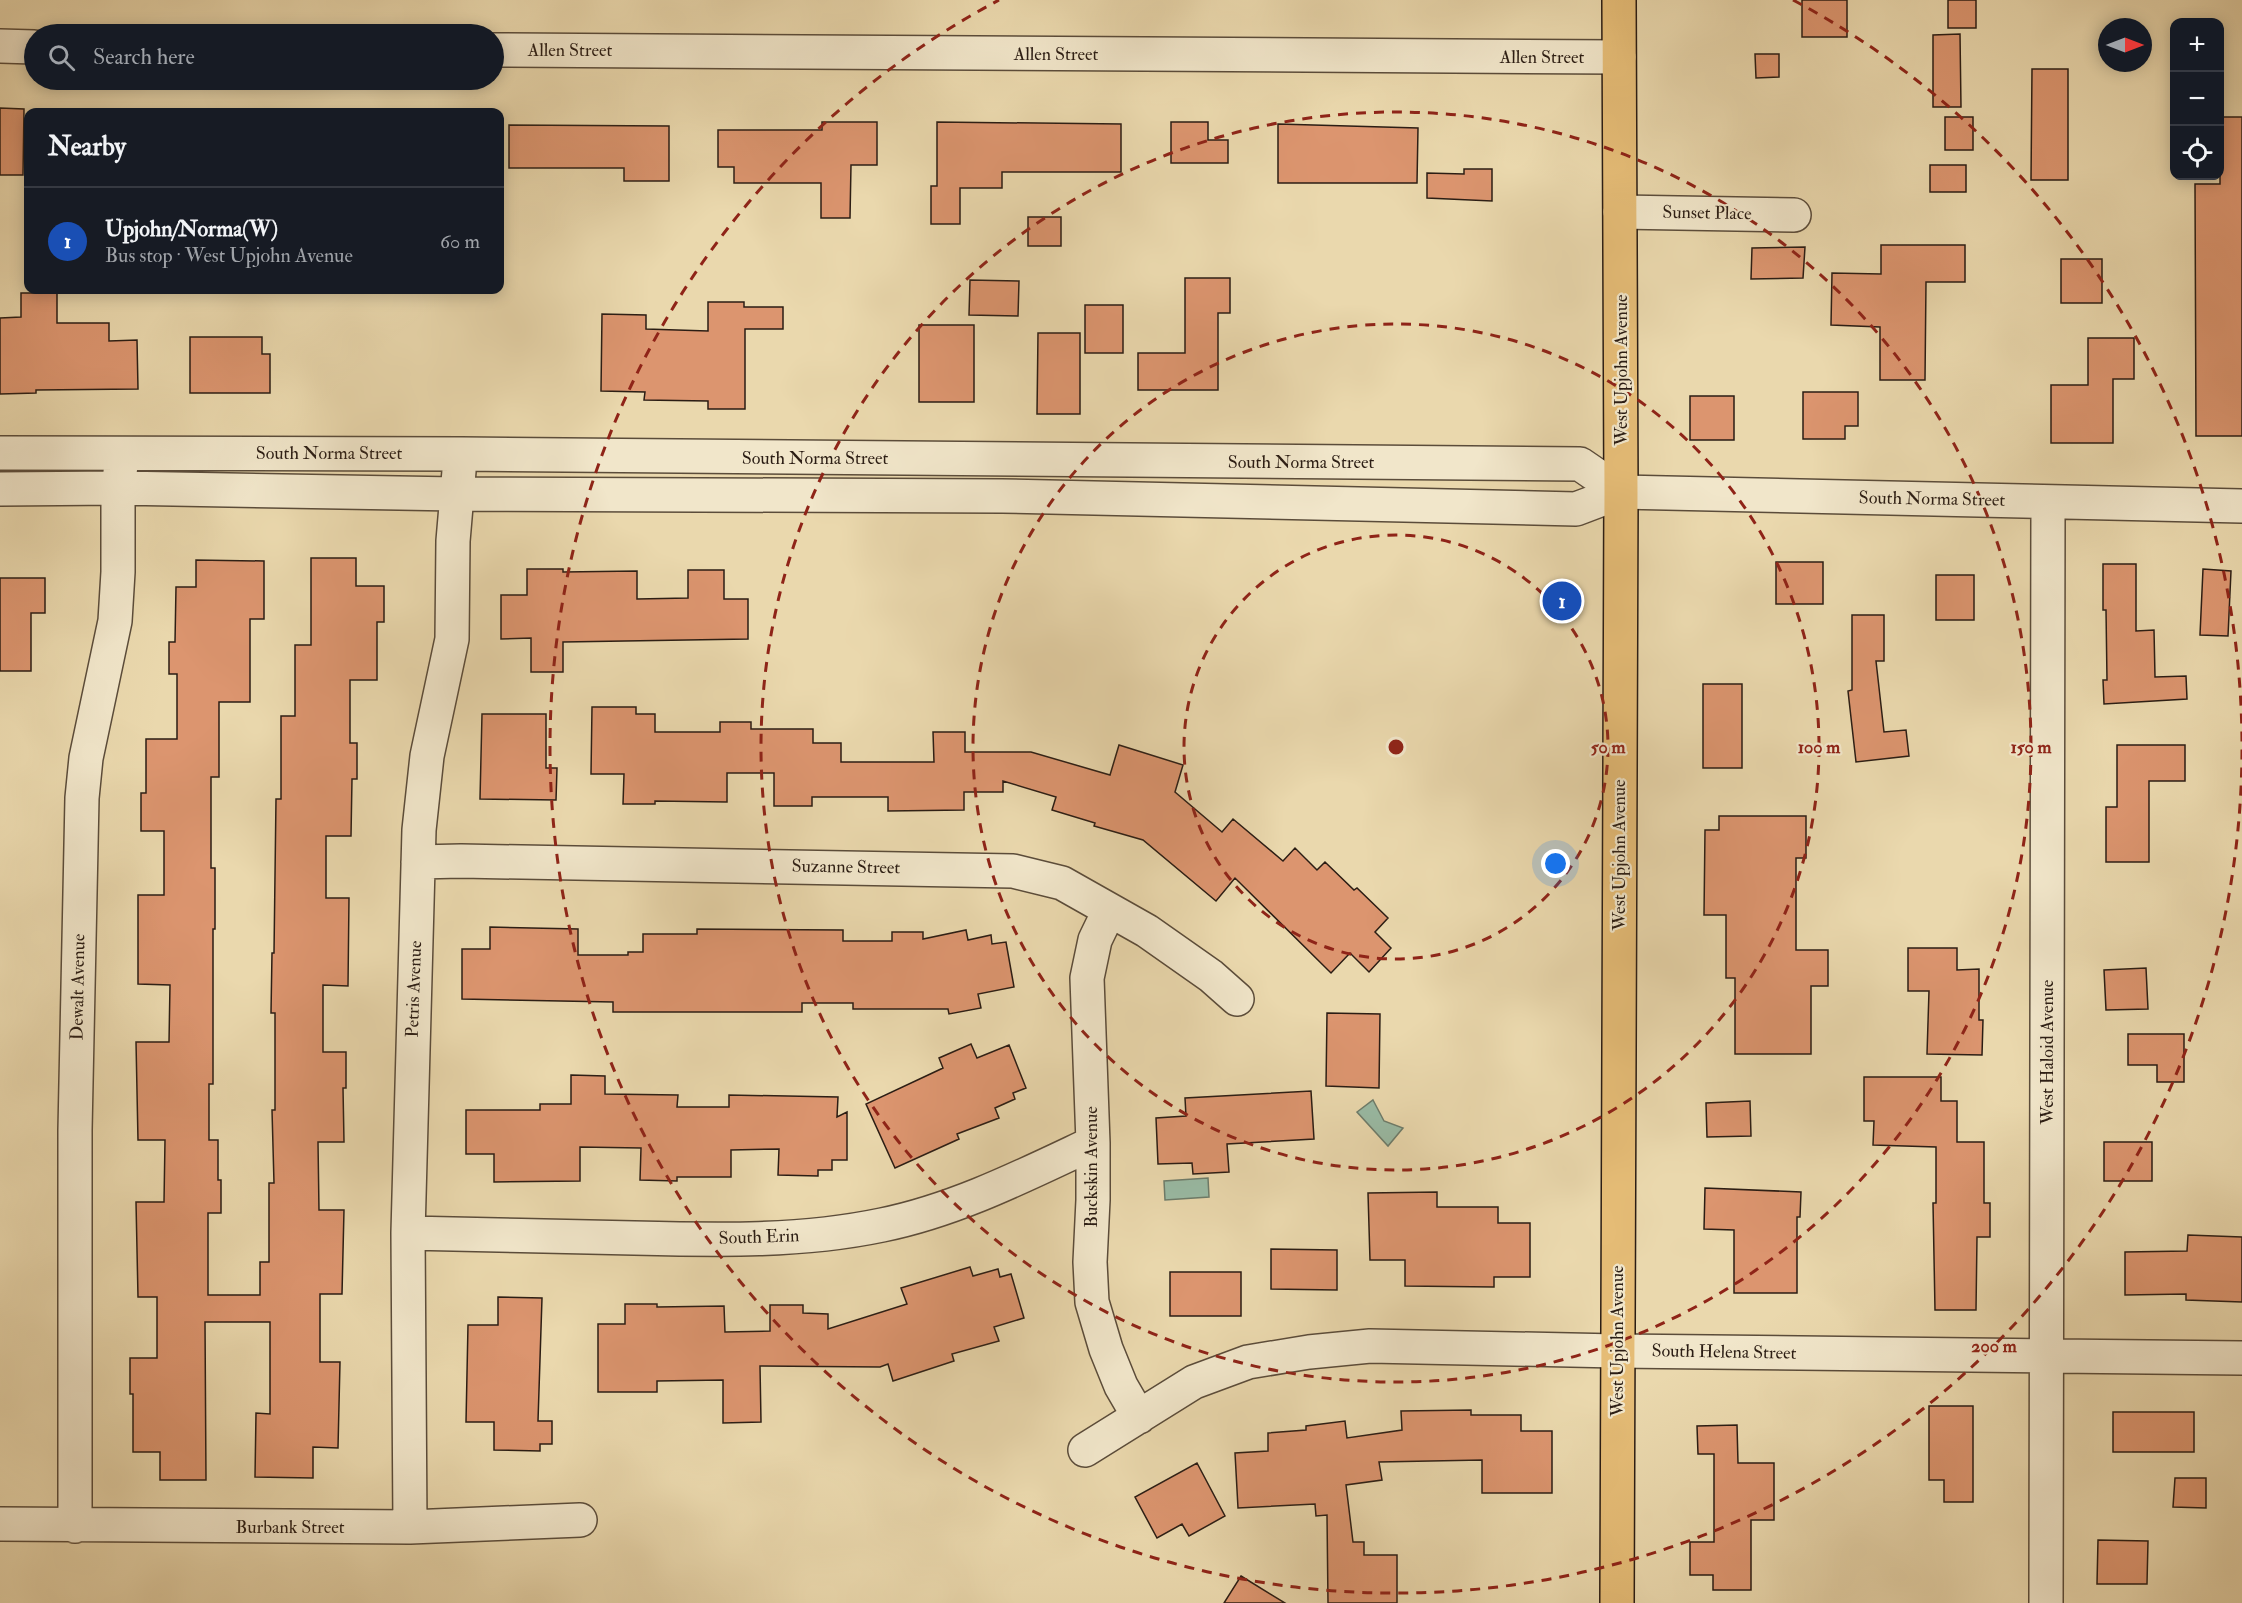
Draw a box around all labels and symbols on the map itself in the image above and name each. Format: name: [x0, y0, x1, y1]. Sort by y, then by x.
north arrow: [2098, 18, 2152, 72]
street label: Allen Street: [527, 39, 612, 62]
street label: Allen Street: [1013, 43, 1098, 66]
street label: Allen Street: [1499, 46, 1584, 69]
street label: Sunset Place: [1662, 201, 1752, 225]
street label: West Upjohn Avenue: [1610, 294, 1633, 447]
street label: South Norma Street: [256, 442, 402, 465]
street label: South Norma Street: [742, 447, 888, 470]
street label: South Norma Street: [1228, 451, 1374, 474]
street label: South Norma Street: [1859, 486, 2006, 512]
pin: 1: [1542, 578, 1582, 624]
text: 50 m: [1591, 736, 1626, 759]
text: 100 m: [1798, 736, 1841, 759]
text: 150 m: [2010, 736, 2053, 759]
centre of rings: [1386, 737, 1406, 757]
street label: West Upjohn Avenue: [1608, 779, 1631, 932]
your location: [1541, 849, 1570, 878]
street label: Suzanne Street: [791, 855, 901, 879]
street label: Dewalt Avenue: [66, 933, 90, 1041]
street label: Petris Avenue: [401, 940, 427, 1038]
street label: West Haloid Avenue: [2036, 979, 2059, 1125]
street label: Buckskin Avenue: [1080, 1106, 1103, 1228]
street label: South Erin: [718, 1224, 800, 1250]
street label: West Upjohn Avenue: [1606, 1265, 1629, 1418]
text: 200 m: [1971, 1335, 2018, 1358]
street label: South Helena Street: [1651, 1339, 1797, 1365]
street label: Burbank Street: [235, 1516, 345, 1539]

